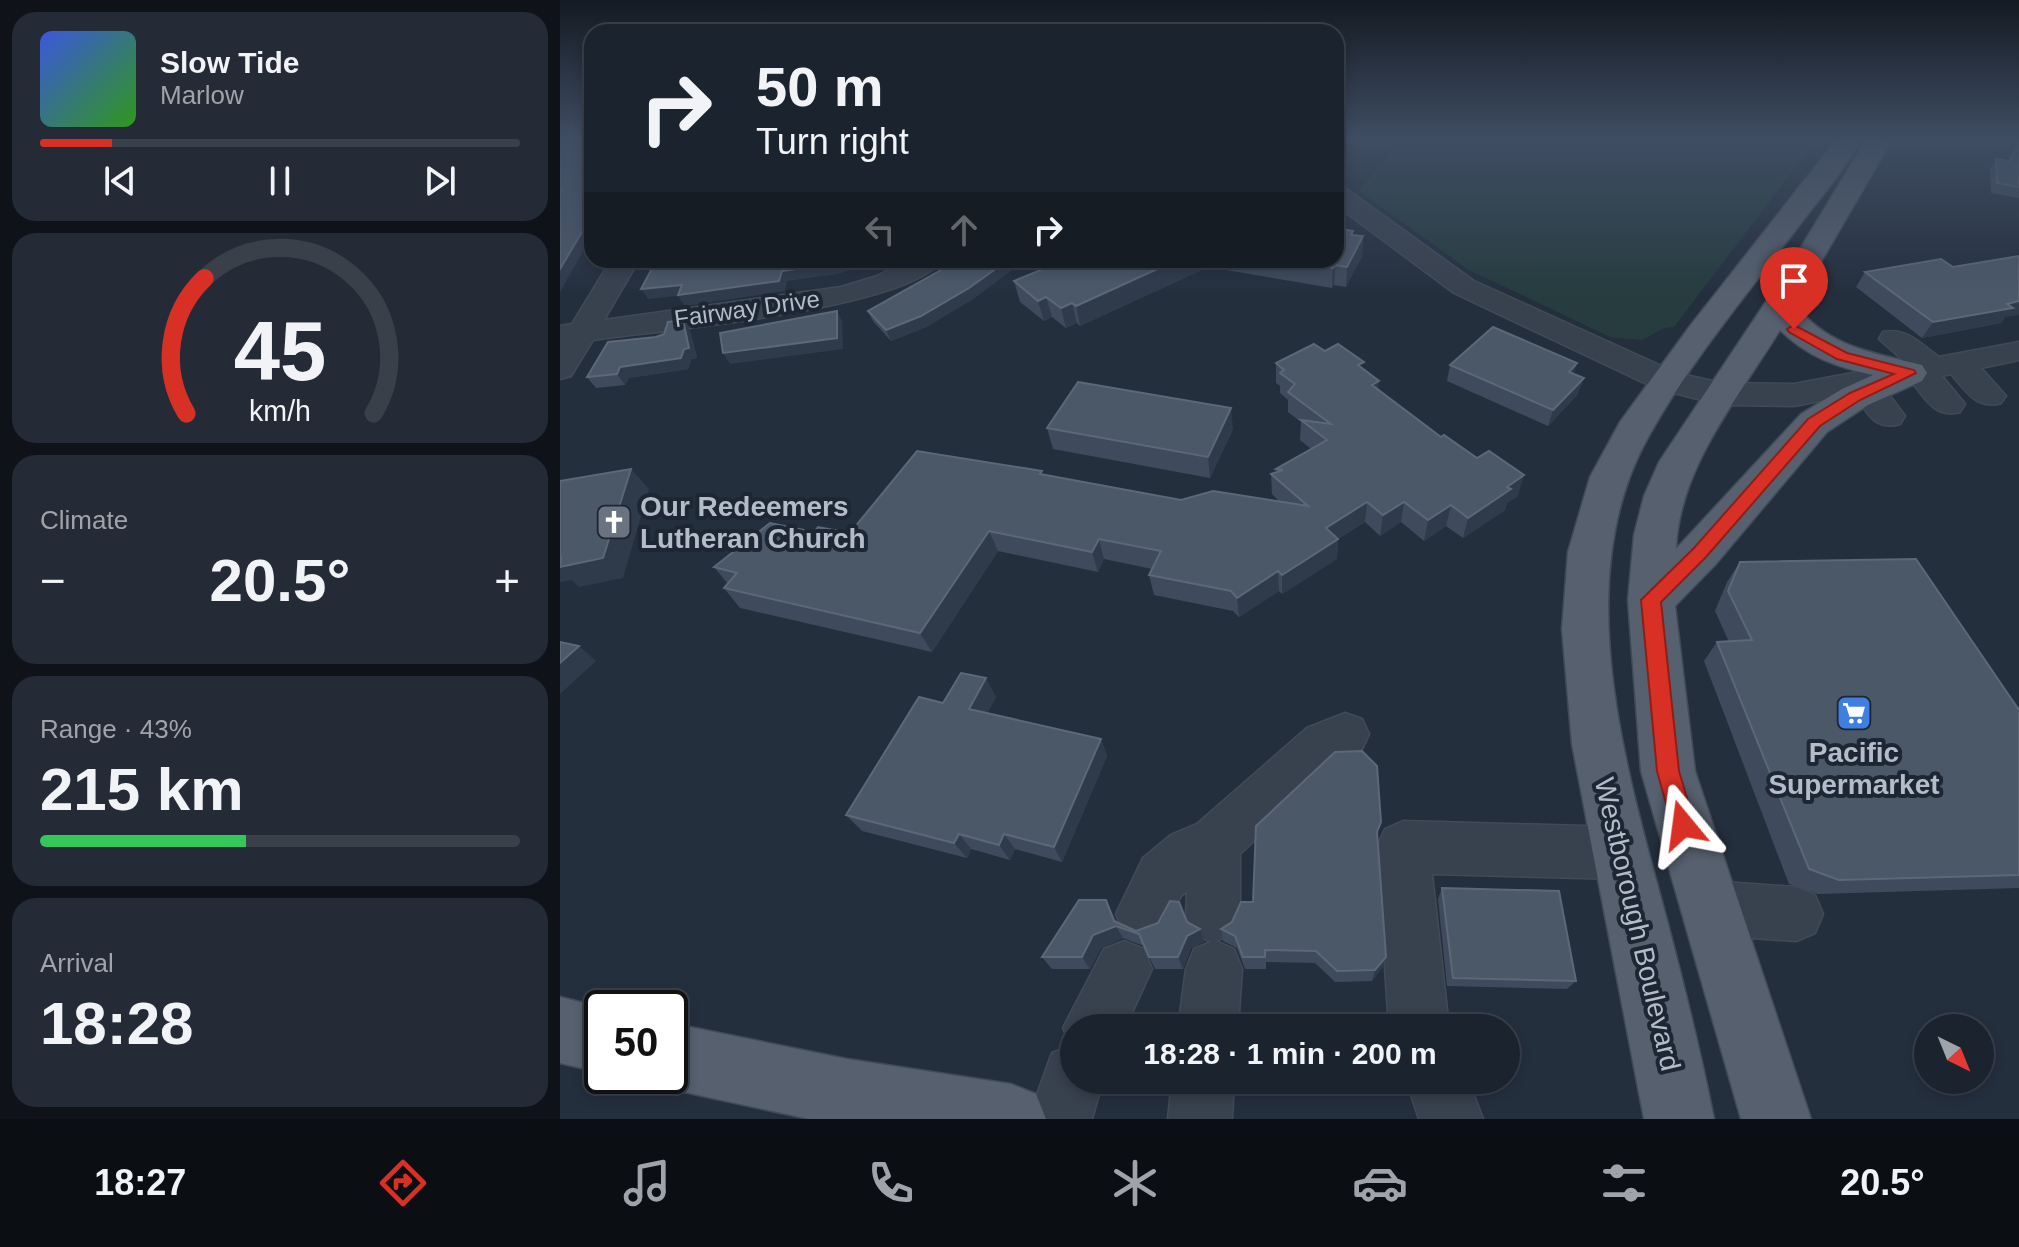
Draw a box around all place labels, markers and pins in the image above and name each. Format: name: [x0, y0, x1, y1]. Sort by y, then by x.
pin: [1760, 247, 1828, 329]
place label: Our Redeemers Lutheran Church: [640, 491, 866, 554]
church icon: Our Redeemers Lutheran Church: [595, 503, 633, 541]
supermarket icon: Pacific Supermarket: [1835, 694, 1873, 732]
place label: Pacific Supermarket: [1768, 737, 1940, 800]

